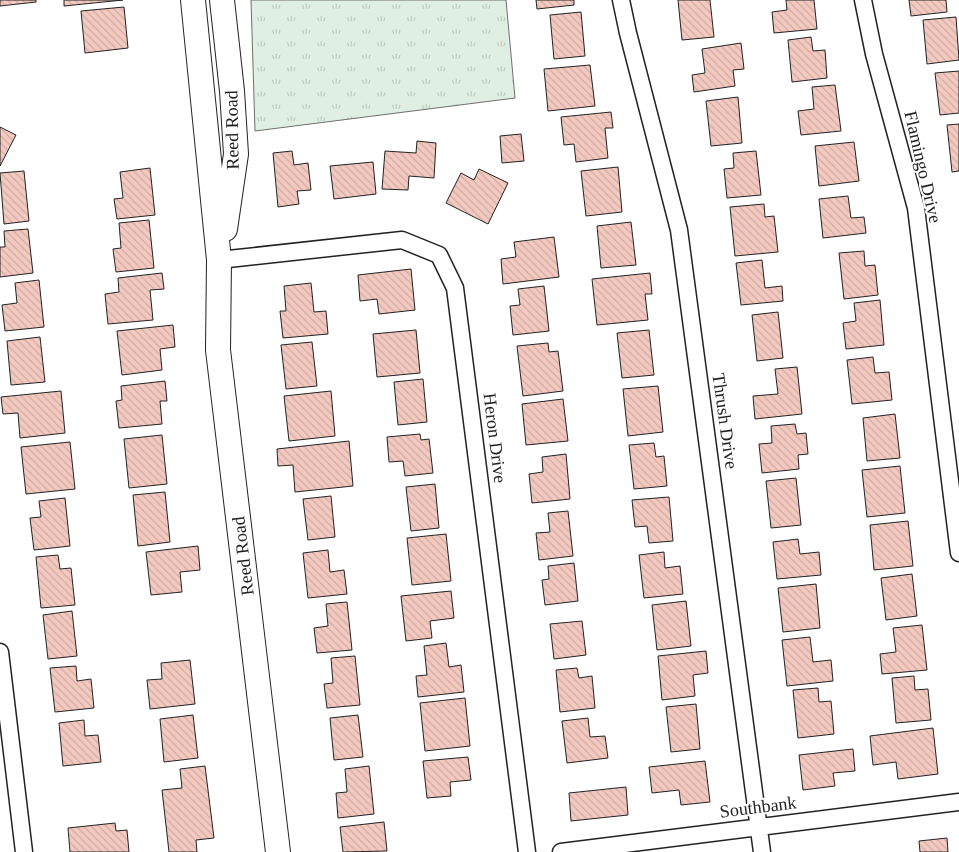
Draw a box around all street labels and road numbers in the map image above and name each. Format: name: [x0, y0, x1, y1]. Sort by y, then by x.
street label: Reed Road: [221, 90, 243, 170]
street label: Flamingo Drive: [900, 109, 946, 225]
street label: Thrush Drive: [708, 372, 742, 470]
street label: Heron Drive: [480, 392, 510, 484]
street label: Reed Road: [228, 515, 258, 597]
street label: Southbank: [719, 792, 797, 822]

